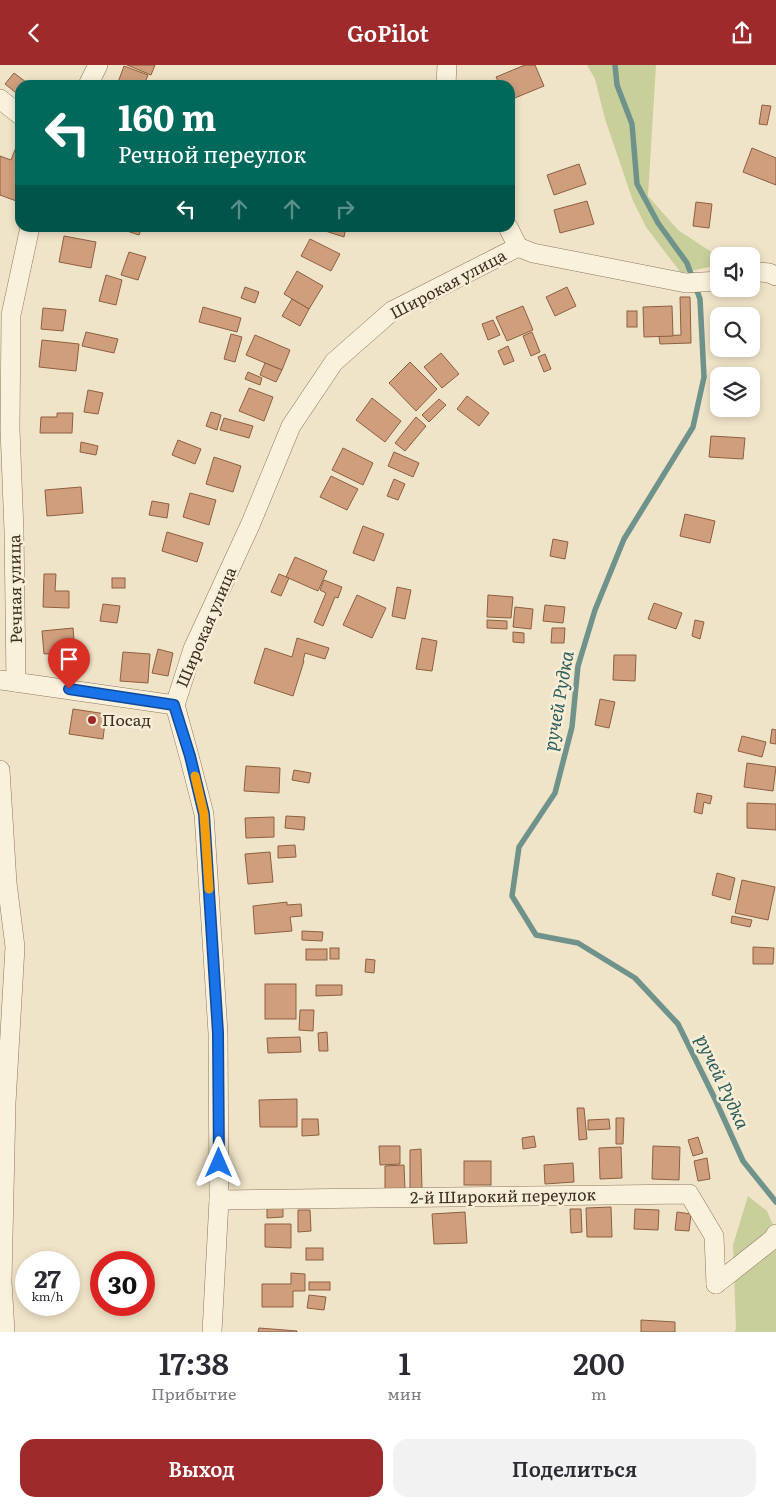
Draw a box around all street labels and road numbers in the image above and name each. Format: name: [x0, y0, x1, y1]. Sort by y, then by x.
street label: Широкая улица: [385, 242, 510, 324]
street label: Речная улица: [1, 534, 27, 644]
street label: Широкая улица: [169, 562, 241, 691]
street label: 2-й Широкий переулок: [410, 1181, 597, 1209]

